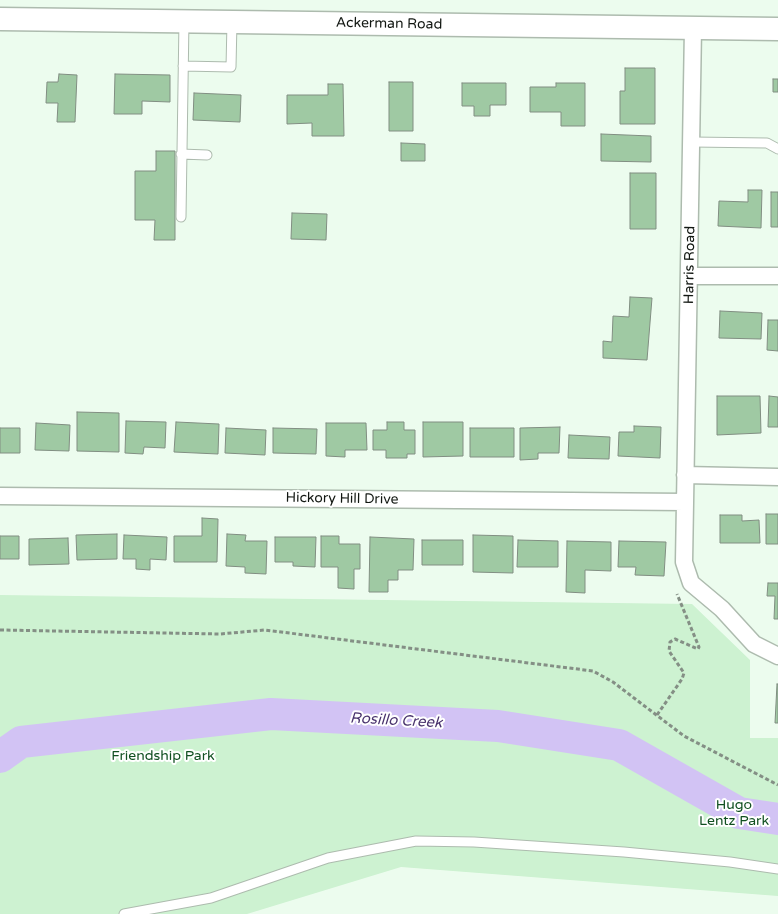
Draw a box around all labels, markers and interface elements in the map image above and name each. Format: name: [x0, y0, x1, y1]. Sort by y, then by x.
street label: Ackerman Road: [336, 15, 442, 33]
street label: Harris Road: [681, 226, 699, 304]
street label: Hickory Hill Drive: [285, 490, 399, 508]
water label: Rosillo Creek: [349, 710, 443, 732]
park label: Friendship Park: [111, 748, 215, 764]
park label: Hugo Lentz Park: [699, 797, 769, 830]

